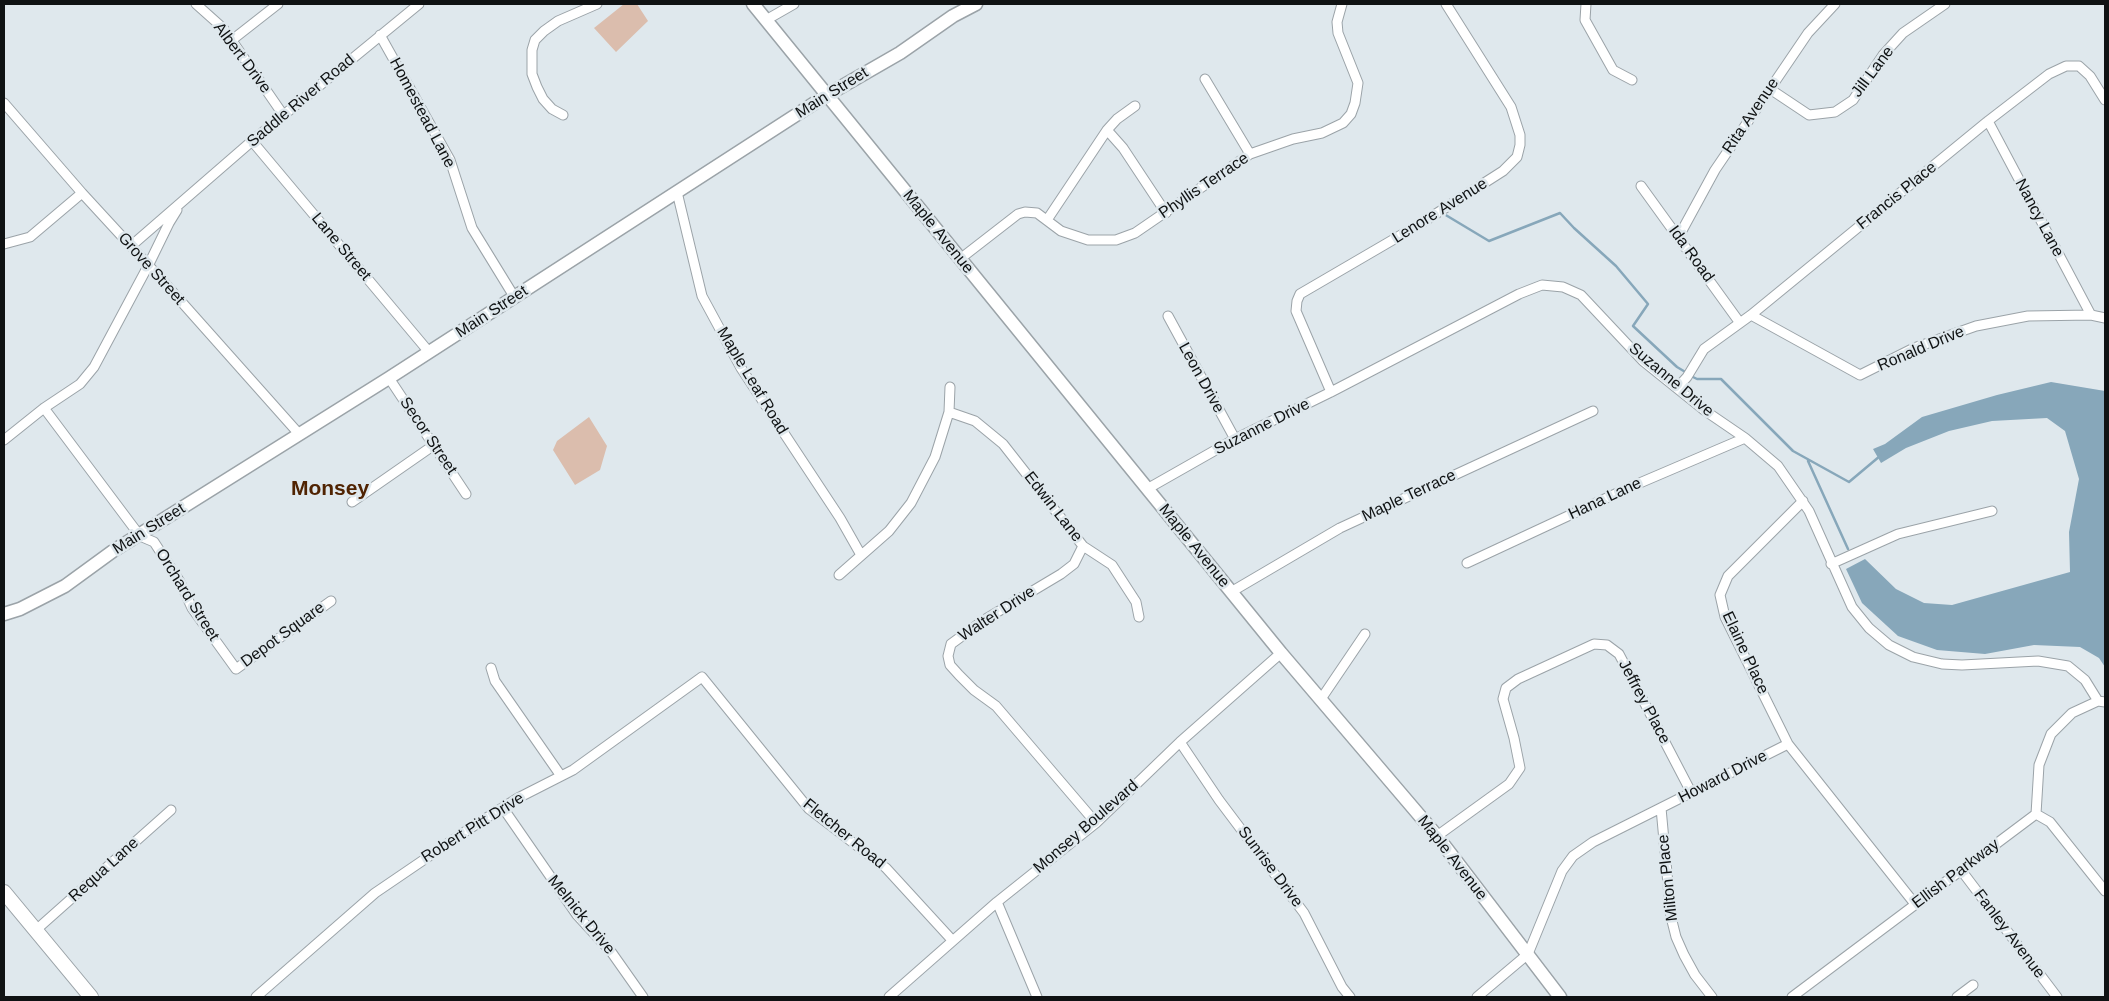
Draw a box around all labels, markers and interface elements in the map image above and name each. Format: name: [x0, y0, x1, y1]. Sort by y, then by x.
street label: Albert Drive: [209, 19, 275, 97]
street label: Jill Lane: [1848, 43, 1898, 101]
street label: Saddle River Road: [243, 50, 359, 152]
street label: Homestead Lane: [385, 55, 459, 171]
street label: Main Street: [792, 63, 872, 123]
street label: Rita Avenue: [1719, 75, 1783, 157]
street label: Phyllis Terrace: [1156, 149, 1252, 223]
street label: Francis Place: [1853, 158, 1941, 234]
street label: Lenore Avenue: [1389, 174, 1491, 248]
street label: Nancy Lane: [2010, 176, 2068, 260]
street label: Maple Avenue: [898, 186, 978, 278]
street label: Lane Street: [307, 209, 375, 285]
street label: Ida Road: [1664, 222, 1718, 286]
street label: Grove Street: [114, 229, 188, 309]
street label: Main Street: [452, 282, 532, 342]
street label: Ronald Drive: [1875, 322, 1967, 376]
street label: Maple Leaf Road: [712, 324, 792, 438]
street label: Suzanne Drive: [1625, 339, 1717, 421]
street label: Leon Drive: [1174, 340, 1228, 416]
street label: Secor Street: [395, 394, 461, 478]
street label: Suzanne Drive: [1211, 395, 1313, 459]
street label: Maple Terrace: [1359, 466, 1459, 526]
street label: Edwin Lane: [1020, 468, 1086, 546]
street label: Hana Lane: [1565, 474, 1645, 524]
district label: Monsey: [291, 476, 369, 502]
street label: Main Street: [109, 499, 189, 559]
street label: Maple Avenue: [1154, 500, 1234, 592]
street label: Orchard Street: [151, 545, 223, 645]
street label: Walter Drive: [955, 582, 1039, 646]
street label: Depot Square: [237, 598, 329, 672]
street label: Elaine Place: [1718, 609, 1772, 697]
street label: Jeffrey Place: [1614, 657, 1674, 747]
street label: Howard Drive: [1675, 746, 1771, 808]
street label: Monsey Boulevard: [1030, 776, 1142, 878]
street label: Robert Pitt Drive: [418, 789, 528, 867]
street label: Fletcher Road: [799, 795, 889, 873]
street label: Maple Avenue: [1413, 812, 1491, 904]
street label: Sunrise Drive: [1233, 823, 1307, 911]
street label: Requa Lane: [65, 834, 143, 906]
street label: Milton Place: [1654, 834, 1682, 922]
street label: Ellish Parkway: [1909, 835, 2003, 913]
street label: Melnick Drive: [543, 872, 619, 958]
street label: Fanley Avenue: [1969, 886, 2049, 982]

